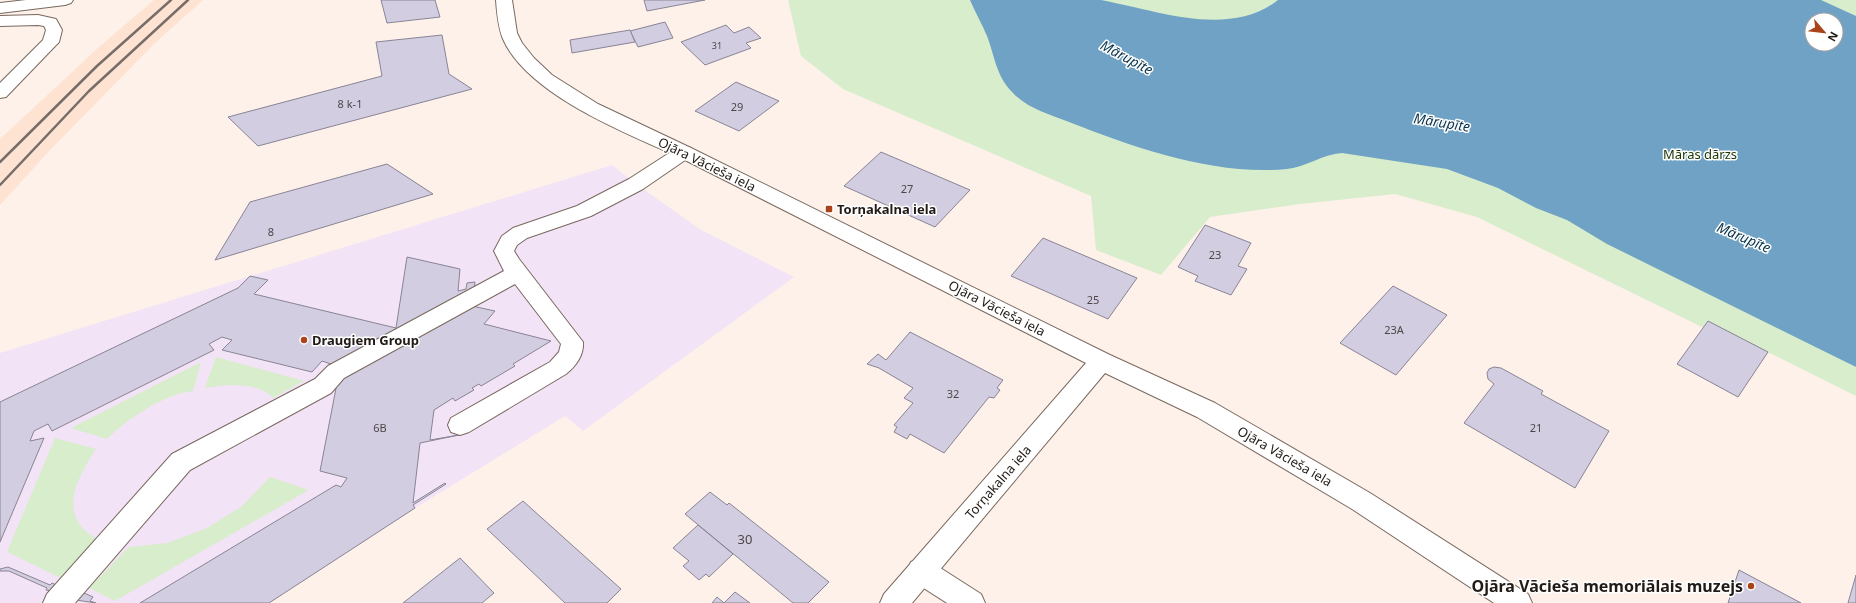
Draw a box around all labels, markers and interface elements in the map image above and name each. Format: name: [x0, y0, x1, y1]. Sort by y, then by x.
north arrow: [1804, 12, 1844, 52]
text: N: [1825, 29, 1842, 44]
water label: Mārupīte: [1097, 35, 1157, 79]
house number: 31: [712, 39, 722, 52]
house number: 8 k-1: [338, 96, 362, 111]
house number: 29: [731, 99, 743, 114]
water label: Mārupīte: [1412, 108, 1472, 136]
street label: Ojāra Vācieša iela: [655, 133, 759, 195]
park label: Māras dārzs: [1663, 145, 1737, 163]
house number: 27: [901, 181, 913, 196]
place label: Torņakalna iela: [837, 200, 936, 218]
marker: Torņakalna iela: [824, 204, 834, 214]
water label: Mārupīte: [1714, 217, 1774, 257]
house number: 8: [268, 224, 274, 239]
house number: 23: [1209, 247, 1221, 262]
street label: Ojāra Vācieša iela: [945, 276, 1049, 340]
house number: 25: [1087, 292, 1099, 307]
house number: 23A: [1384, 322, 1405, 337]
place label: Draugiem Group: [312, 331, 419, 349]
marker: Draugiem Group: [299, 335, 309, 345]
house number: 32: [947, 386, 959, 401]
house number: 6B: [373, 420, 387, 435]
house number: 21: [1530, 420, 1542, 435]
street label: Ojāra Vācieša iela: [1234, 422, 1336, 490]
street label: Torņakalna iela: [961, 441, 1035, 523]
house number: 30: [738, 530, 752, 548]
place label: Ojāra Vācieša memoriālais muzejs: [1472, 575, 1743, 597]
marker: Ojāra Vācieša memoriālais muzejs: [1746, 581, 1756, 591]

